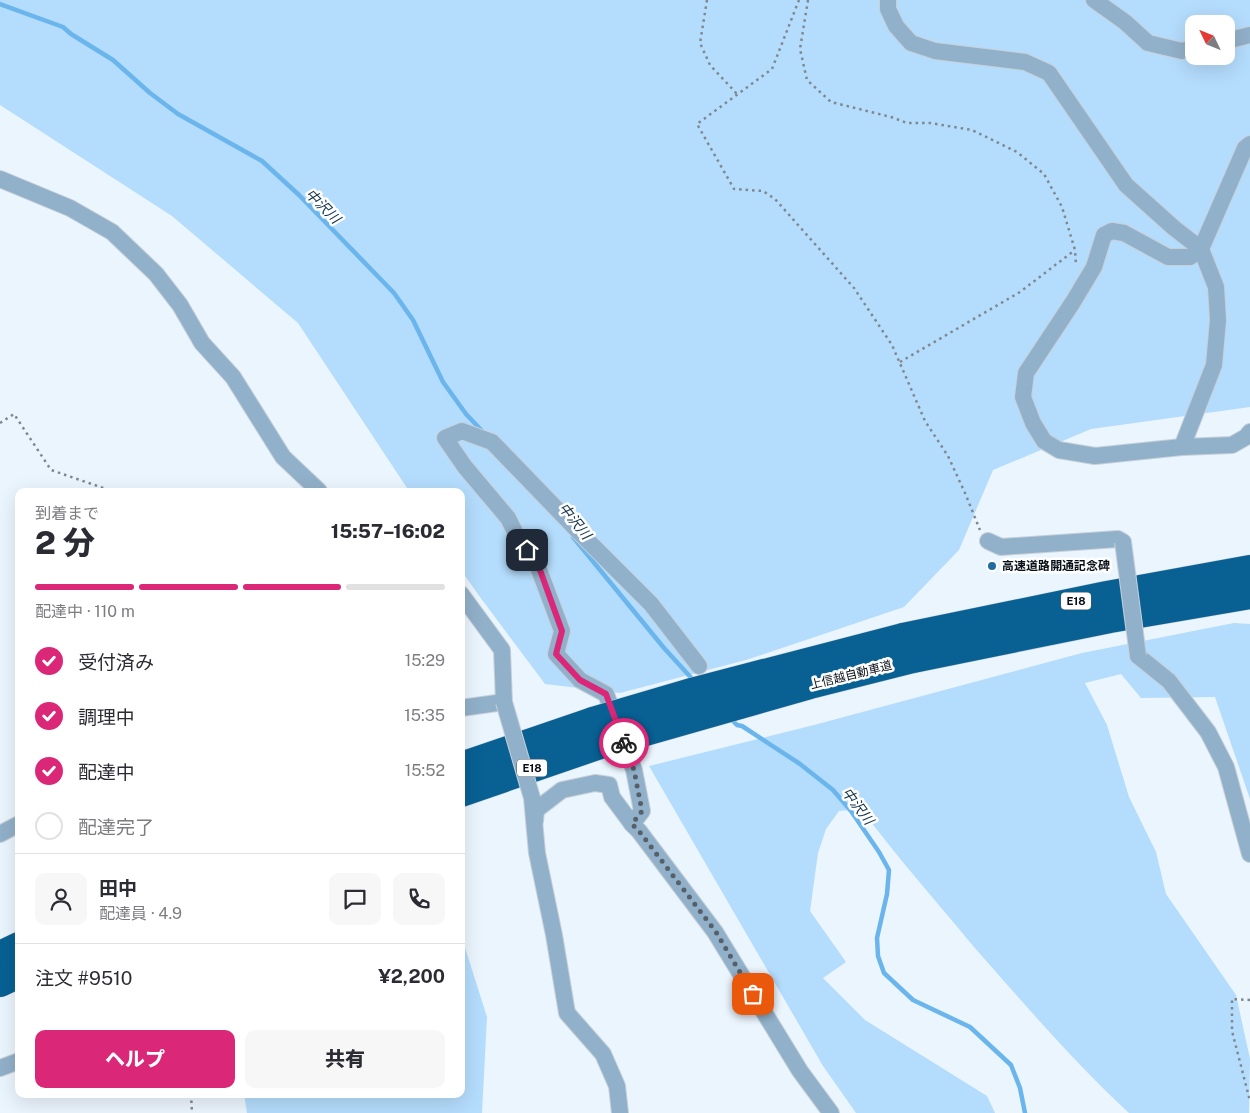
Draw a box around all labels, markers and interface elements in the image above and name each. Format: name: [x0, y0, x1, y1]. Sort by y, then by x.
north arrow: [1185, 15, 1235, 65]
map controls: [1185, 15, 1235, 65]
water label: 中沢川: [302, 185, 345, 228]
water label: 中沢川: [556, 500, 596, 544]
text: 到着まで: [35, 504, 99, 523]
text: 15:57–16:02: [331, 520, 445, 542]
text: 2 分: [35, 524, 95, 561]
pin: [506, 529, 548, 571]
icon: home: [513, 536, 541, 564]
place label: 高速道路開通記念碑: [1002, 559, 1110, 573]
marker: 高速道路開通記念碑: [986, 560, 998, 572]
road number: E18: [1061, 592, 1091, 610]
text: 配達中 · 110 m: [35, 602, 135, 621]
icon: check: [35, 647, 63, 675]
text: 受付済み: [78, 651, 154, 673]
text: 15:29: [405, 651, 445, 670]
street label: 上信越自動車道: [809, 658, 893, 692]
icon: check: [35, 702, 63, 730]
text: 調理中: [78, 706, 135, 728]
text: 15:35: [404, 706, 445, 725]
courier: [599, 718, 649, 768]
icon: bike: [610, 729, 638, 757]
icon: check: [35, 757, 63, 785]
road number: E18: [517, 760, 547, 776]
text: 配達中: [78, 761, 135, 783]
text: 15:52: [405, 761, 445, 780]
water label: 中沢川: [839, 784, 878, 829]
text: 配達完了: [78, 816, 154, 838]
button: person: [35, 873, 87, 925]
button: chat: [329, 873, 381, 925]
button: phone: [393, 873, 445, 925]
text: 田中: [99, 877, 137, 899]
text: 配達員 · 4.9: [99, 904, 182, 923]
text: ¥2,200: [378, 965, 445, 987]
text: 注文 #9510: [35, 967, 132, 989]
pin: [732, 973, 774, 1015]
icon: bag: [739, 980, 767, 1008]
button: ヘルプ: [35, 1030, 235, 1088]
button: 共有: [245, 1030, 445, 1088]

